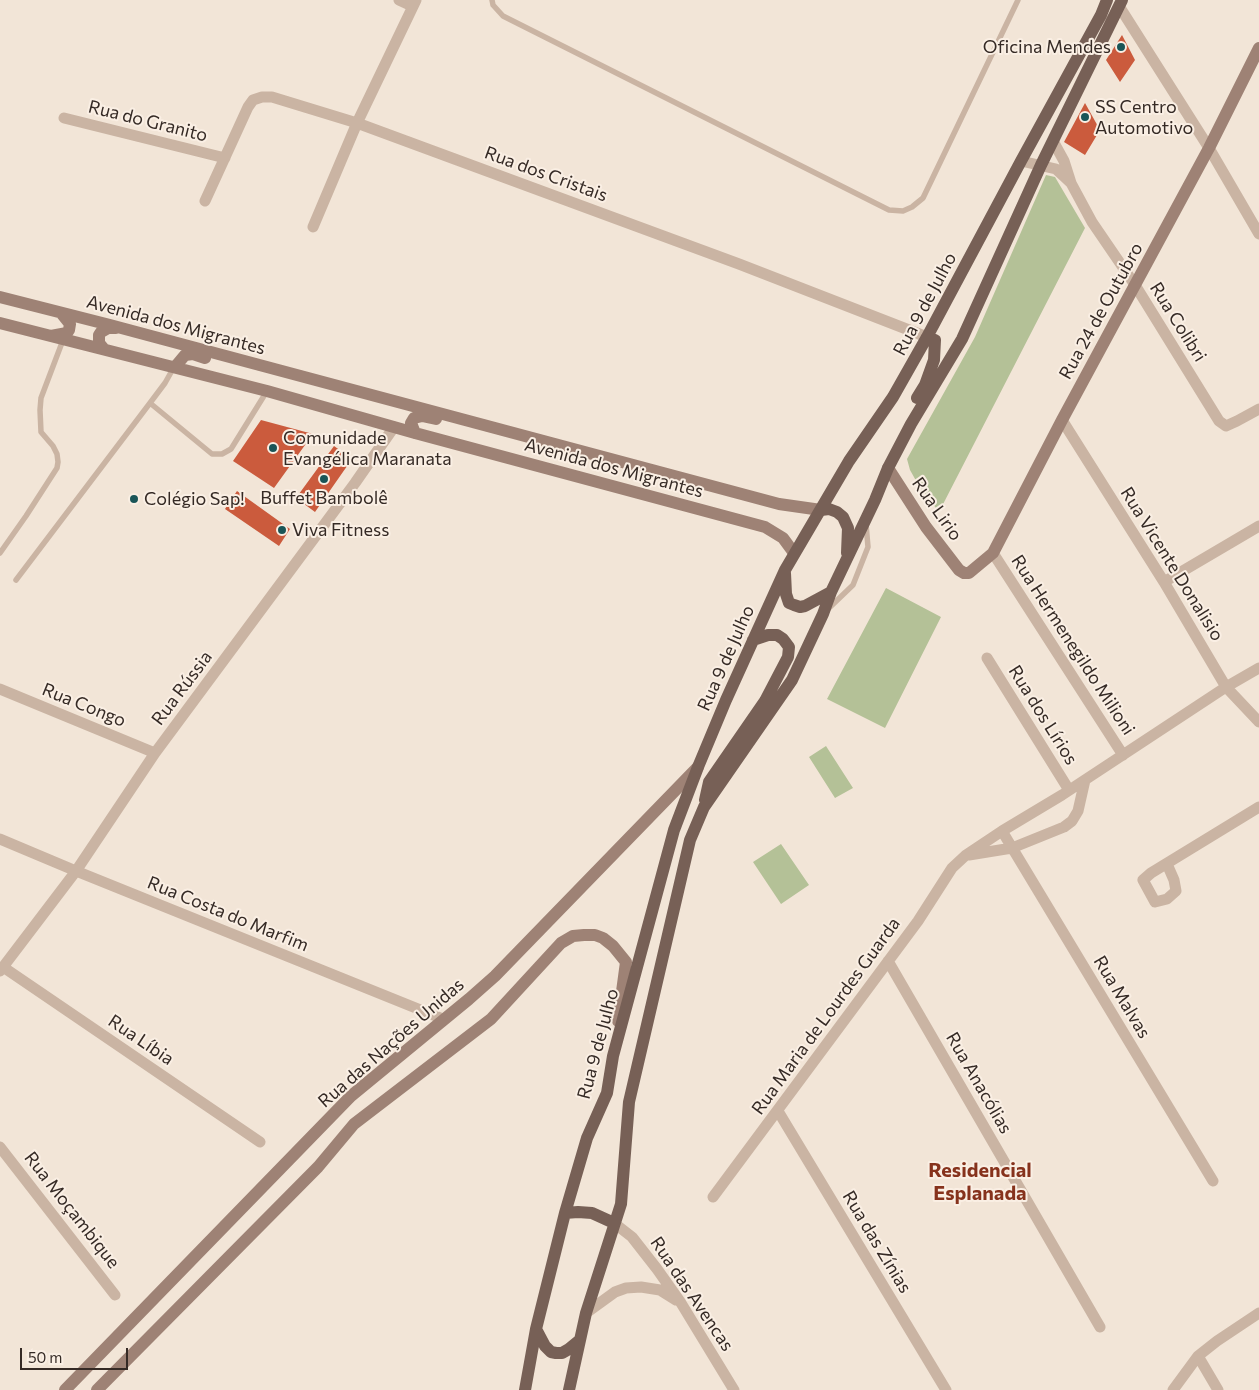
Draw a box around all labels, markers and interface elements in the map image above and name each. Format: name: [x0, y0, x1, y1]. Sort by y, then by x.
place label: Oficina Mendes: [983, 36, 1111, 58]
marker: Oficina Mendes: [1115, 41, 1127, 53]
street label: Rua do Granito: [86, 96, 210, 146]
place label: SS Centro Automotivo: [1095, 96, 1193, 138]
marker: SS Centro Automotivo: [1079, 111, 1091, 123]
street label: Rua dos Cristais: [482, 142, 610, 206]
street label: Rua 24 de Outubro: [1055, 239, 1147, 383]
street label: Rua 9 de Julho: [889, 249, 961, 359]
street label: Rua Colibri: [1145, 278, 1211, 366]
street label: Avenida dos Migrantes: [84, 291, 268, 359]
place label: Comunidade Evangélica Maranata: [283, 427, 452, 469]
street label: Avenida dos Migrantes: [522, 434, 706, 502]
marker: Comunidade Evangélica Maranata: [267, 442, 279, 454]
marker: Buffet Bambolê: [318, 473, 330, 485]
street label: Rua Lirio: [907, 473, 967, 545]
street label: Rua Vicente Donalisio: [1116, 483, 1228, 645]
place label: Buffet Bambolê: [260, 487, 388, 509]
place label: Colégio Sap!: [144, 488, 245, 510]
marker: Colégio Sap!: [128, 493, 140, 505]
place label: Viva Fitness: [292, 519, 389, 541]
marker: Viva Fitness: [276, 524, 288, 536]
street label: Rua Hermenegildo Milioni: [1007, 551, 1139, 739]
street label: Rua 9 de Julho: [693, 602, 759, 714]
street label: Rua Rússia: [147, 647, 217, 729]
street label: Rua dos Lírios: [1004, 661, 1082, 769]
street label: Rua Congo: [39, 678, 129, 732]
street label: Rua Costa do Marfim: [144, 872, 312, 956]
street label: Rua Maria de Lourdes Guarda: [747, 913, 905, 1119]
street label: Rua Malvas: [1089, 952, 1155, 1042]
street label: Rua das Nações Unidas: [314, 974, 468, 1112]
street label: Rua 9 de Julho: [573, 986, 623, 1102]
street label: Rua Líbia: [104, 1010, 178, 1070]
street label: Rua Anacólias: [941, 1028, 1017, 1138]
street label: Rua Moçambique: [20, 1147, 124, 1273]
district label: Residencial Esplanada: [928, 1158, 1032, 1205]
street label: Rua das Zínias: [838, 1187, 916, 1297]
street label: Rua das Avencas: [646, 1233, 738, 1355]
scale bar: [22, 1338, 130, 1370]
text: 50 m: [28, 1348, 62, 1366]

